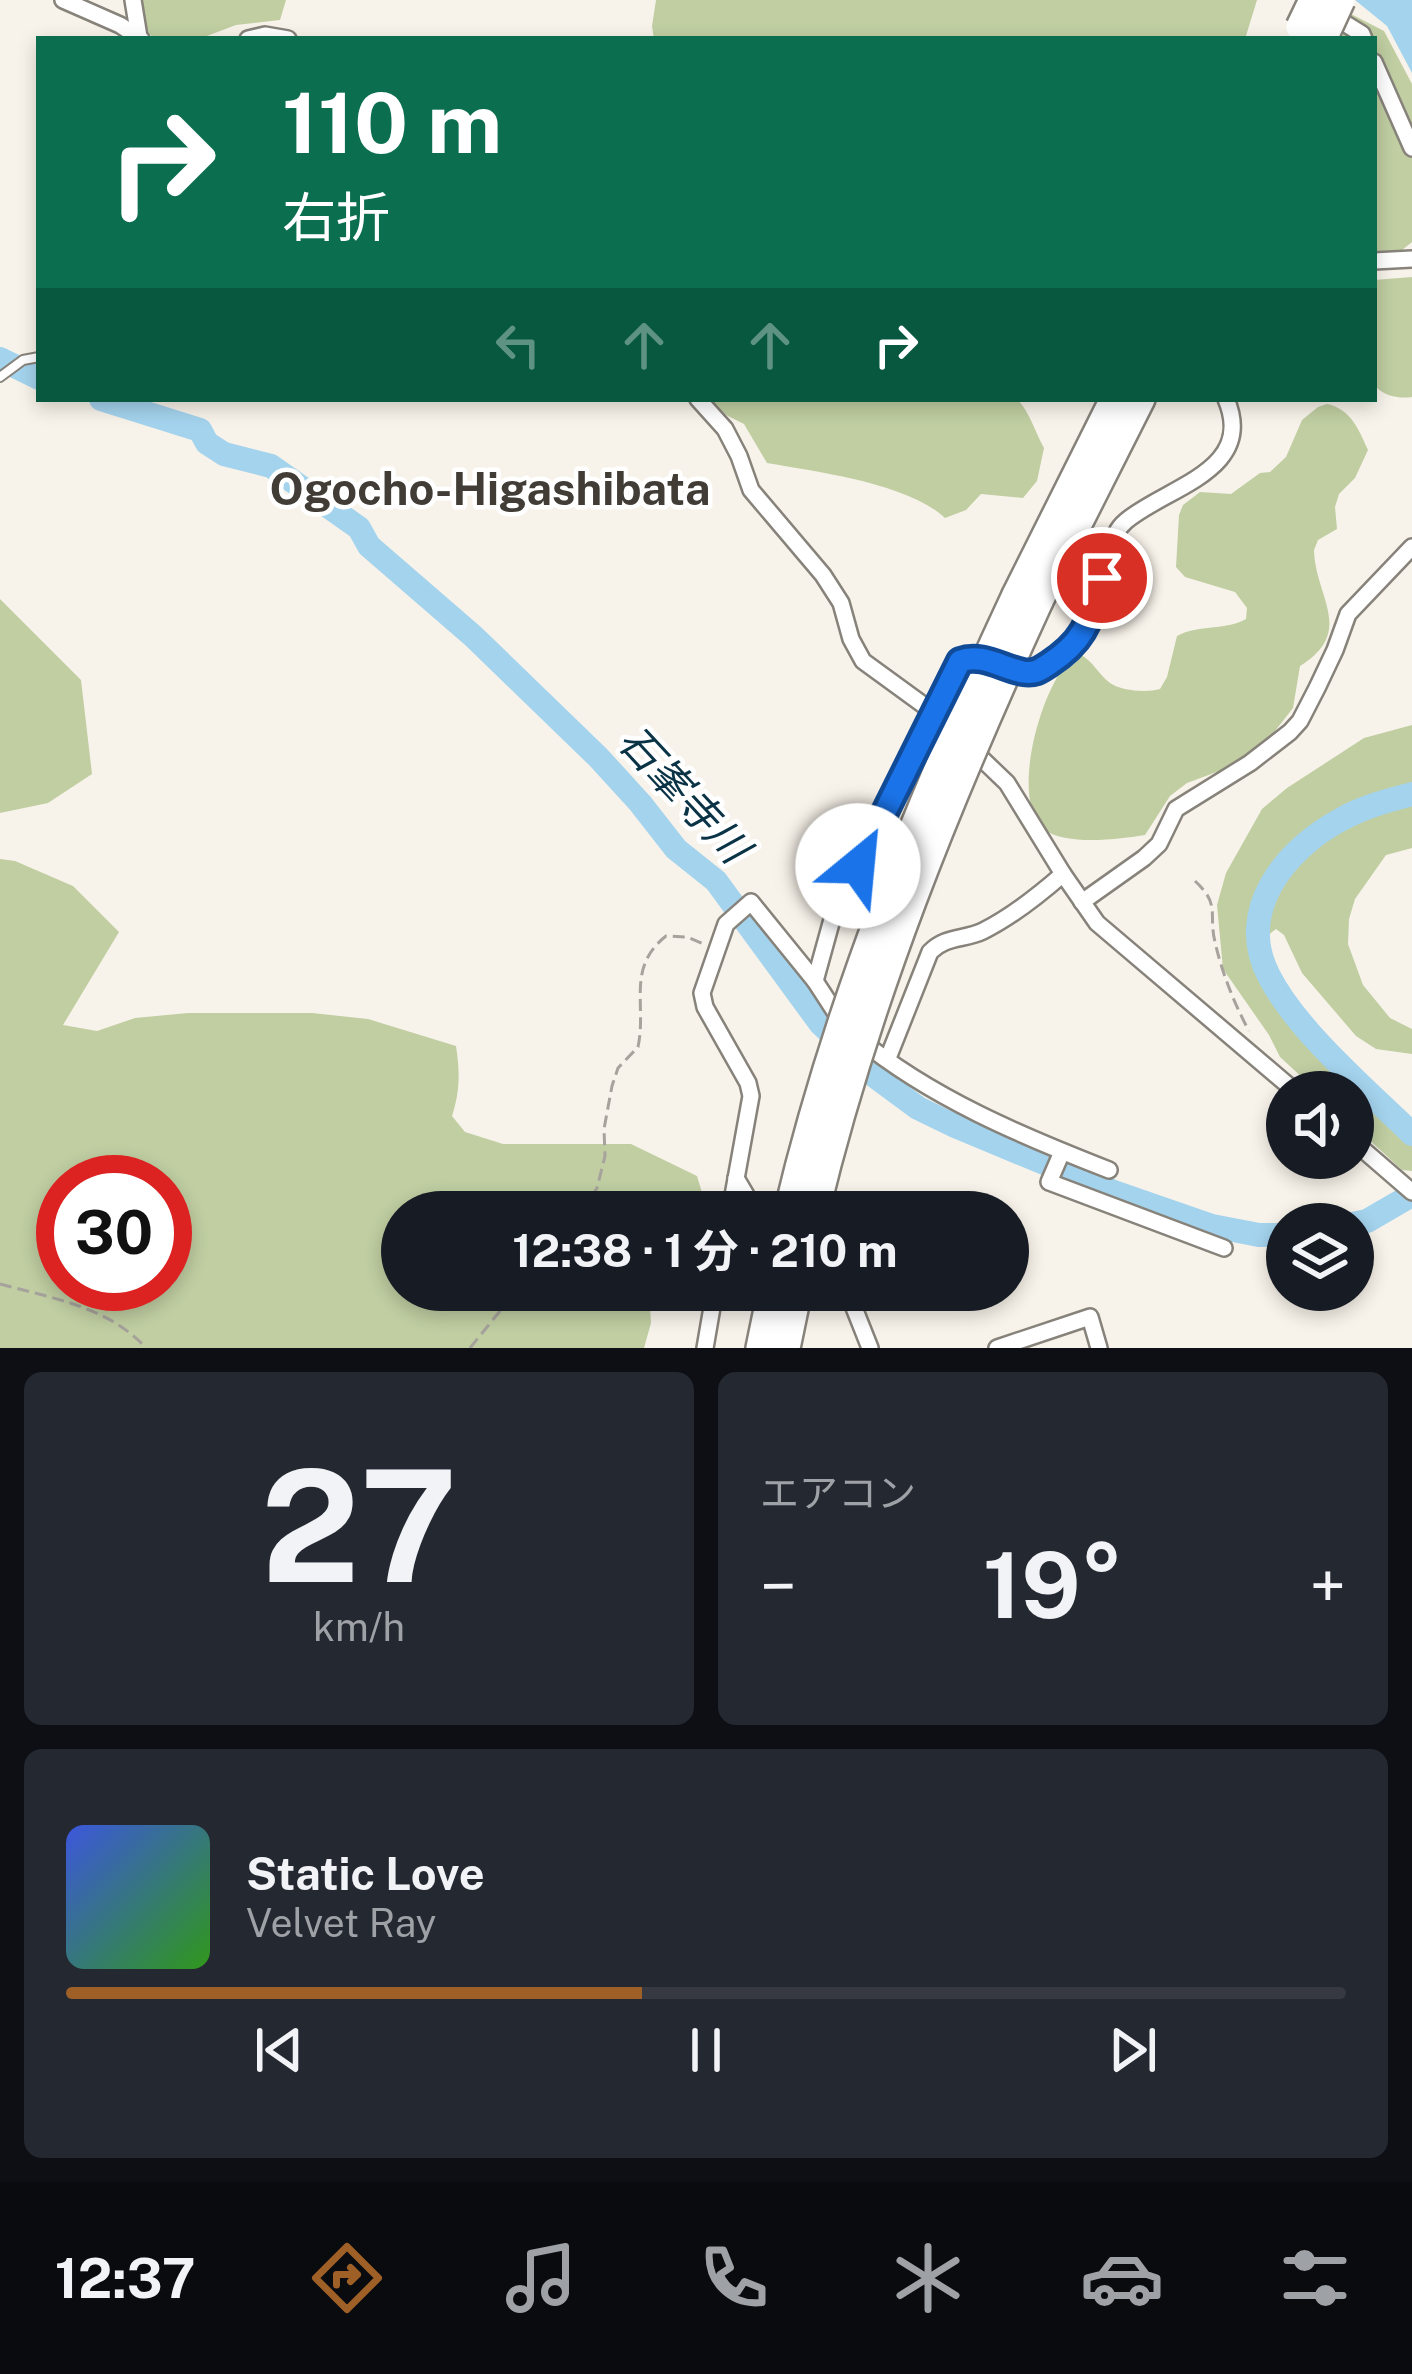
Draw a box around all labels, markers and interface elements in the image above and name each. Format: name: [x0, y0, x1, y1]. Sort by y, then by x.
text: 110 m: [282, 73, 502, 172]
icon: right: [84, 84, 240, 240]
text: 右折: [282, 186, 390, 249]
icon: left: [485, 312, 551, 378]
icon: ahead: [611, 312, 677, 378]
icon: ahead: [737, 312, 803, 378]
icon: right: [863, 312, 929, 378]
district label: Ogocho-Higashibata: [270, 462, 710, 515]
pin: [1051, 527, 1153, 629]
icon: arrive: [1069, 545, 1135, 611]
water label: 石峯寺川: [609, 716, 762, 875]
position arrow: [795, 803, 921, 929]
map controls: [1266, 1071, 1374, 1311]
button: sound: [1266, 1071, 1374, 1179]
speed limit sign: 30: [36, 1155, 192, 1311]
button: layers: [1266, 1203, 1374, 1311]
text: 12:38 · 1 分 · 210 m: [512, 1224, 898, 1277]
text: 27: [261, 1434, 457, 1617]
text: エアコン: [760, 1470, 916, 1516]
text: 19°: [983, 1532, 1123, 1638]
text: −: [760, 1547, 797, 1625]
text: +: [1309, 1547, 1346, 1625]
text: km/h: [313, 1604, 405, 1650]
text: Static Love: [246, 1847, 485, 1900]
text: Velvet Ray: [246, 1900, 436, 1946]
icon: previous: [246, 2017, 312, 2083]
icon: pause: [673, 2017, 739, 2083]
icon: next: [1100, 2017, 1166, 2083]
icon: directions: [305, 2236, 389, 2320]
icon: music: [499, 2236, 583, 2320]
icon: phone: [692, 2236, 776, 2320]
icon: climate: [886, 2236, 970, 2320]
icon: car: [1080, 2236, 1164, 2320]
icon: filters: [1273, 2236, 1357, 2320]
text: 12:37: [55, 2247, 196, 2310]

